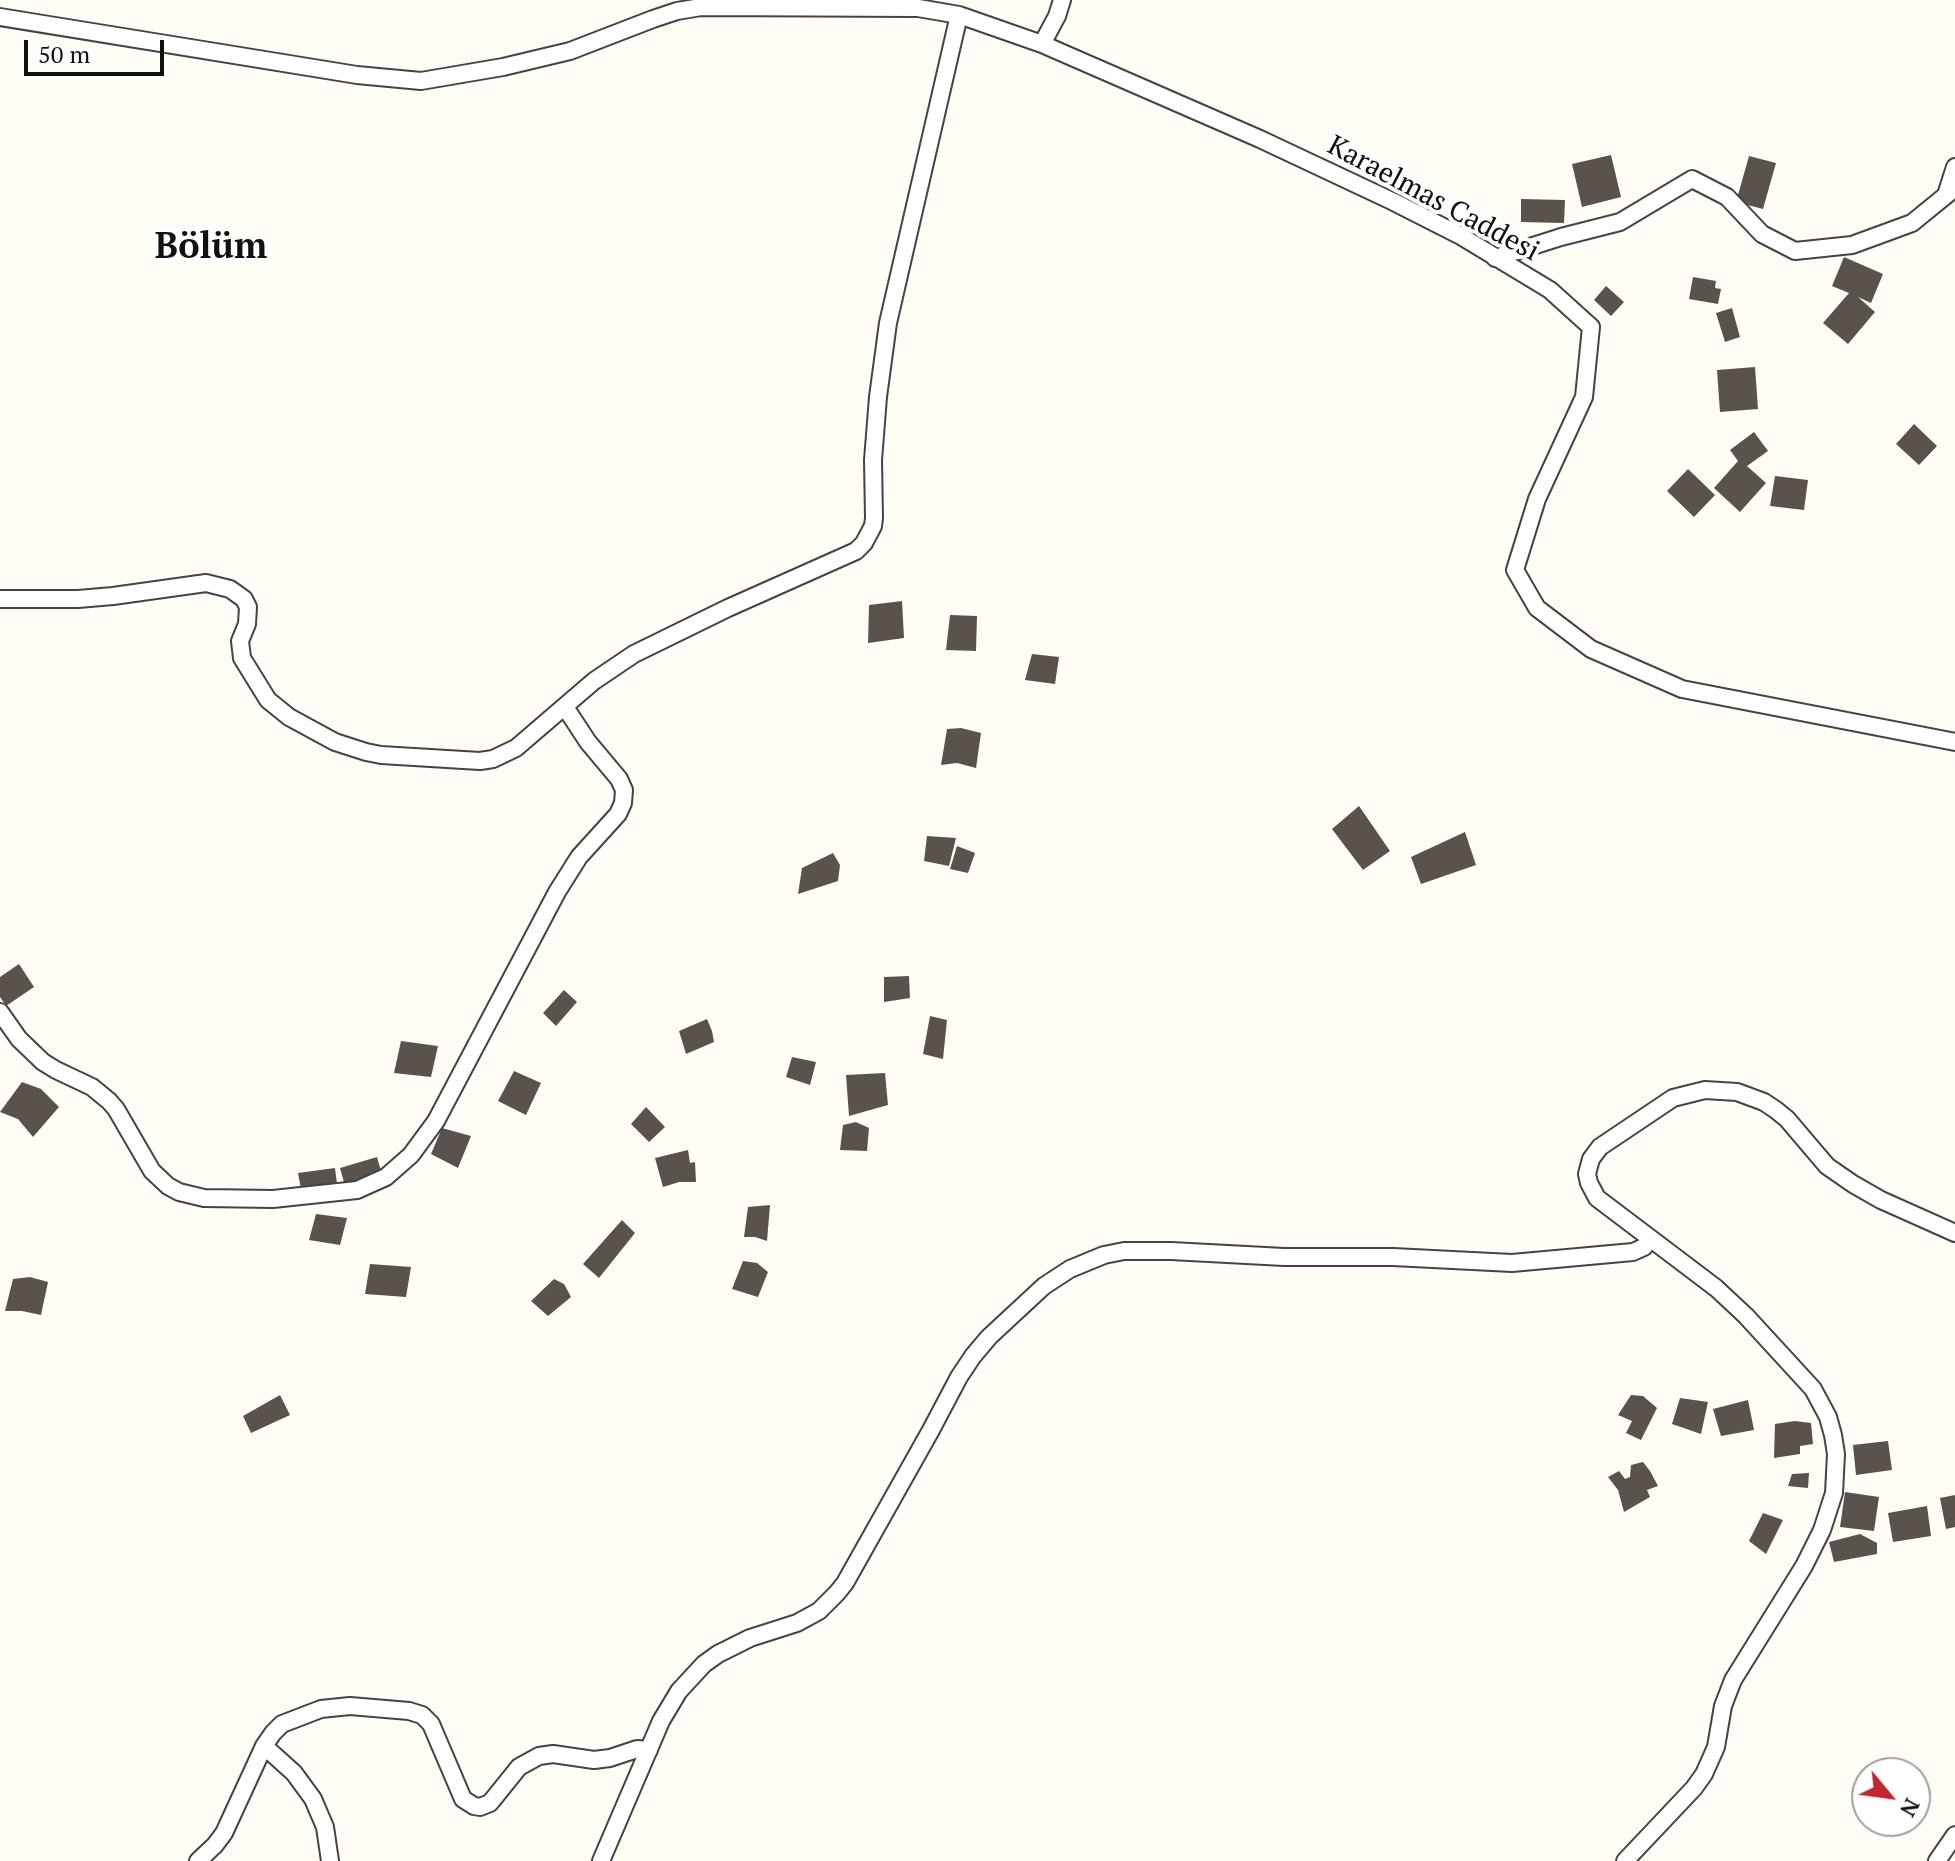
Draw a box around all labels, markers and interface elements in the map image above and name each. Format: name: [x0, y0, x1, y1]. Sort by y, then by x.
scale bar: [28, 24, 168, 74]
text: 50 m: [38, 38, 90, 70]
street label: Karaelmas Caddesi: [1321, 129, 1545, 269]
district label: Bölüm: [155, 226, 267, 270]
north arrow: [1851, 1757, 1931, 1837]
text: N: [1894, 1794, 1927, 1822]

